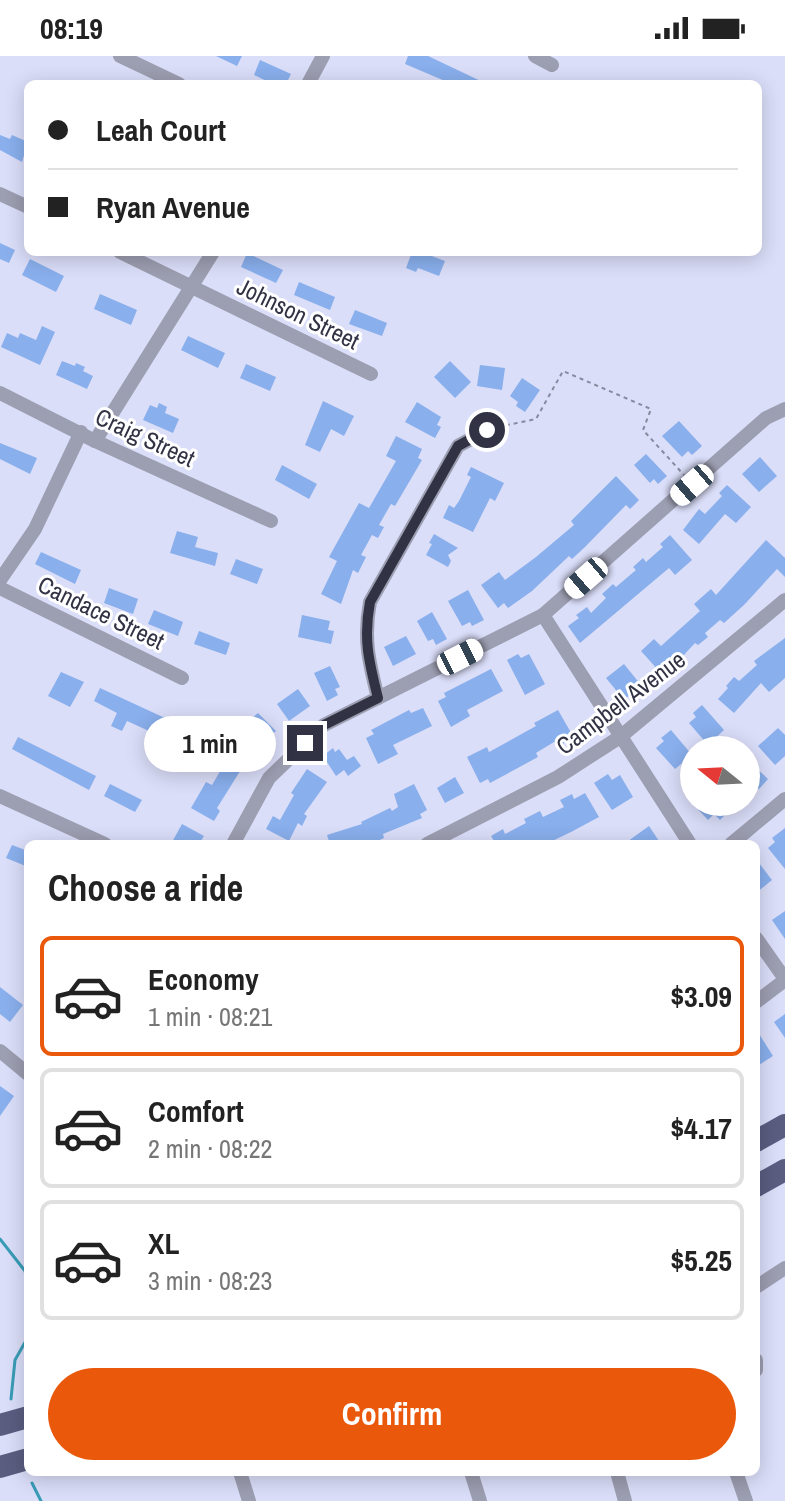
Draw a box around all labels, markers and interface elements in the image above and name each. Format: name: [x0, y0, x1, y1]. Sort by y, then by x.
text: 08:19: [40, 8, 103, 48]
text: Leah Court: [96, 110, 226, 150]
text: Ryan Avenue: [96, 187, 250, 227]
street label: Johnson Street: [232, 270, 365, 357]
street label: Craig Street: [91, 400, 201, 474]
route start: [469, 412, 505, 448]
car: [666, 460, 718, 510]
car: [560, 553, 612, 603]
street label: Candace Street: [33, 568, 170, 657]
car: [433, 635, 487, 679]
street label: Campbell Avenue: [549, 643, 691, 761]
callout: 1 min: [145, 715, 277, 771]
route end: [287, 725, 323, 761]
text: 1 min: [182, 726, 238, 761]
north arrow: [680, 736, 760, 816]
map controls: [680, 736, 760, 816]
text: Choose a ride: [48, 864, 243, 912]
text: Economy: [148, 959, 259, 999]
icon: car: [52, 960, 124, 1032]
text: $3.09: [670, 976, 732, 1016]
text: 1 min · 08:21: [148, 999, 272, 1034]
text: Comfort: [148, 1091, 244, 1131]
icon: car: [52, 1092, 124, 1164]
text: $4.17: [670, 1108, 732, 1148]
text: 2 min · 08:22: [148, 1131, 272, 1166]
text: XL: [148, 1223, 179, 1263]
icon: car: [52, 1224, 124, 1296]
text: $5.25: [670, 1240, 732, 1280]
text: 3 min · 08:23: [148, 1263, 272, 1298]
button: Confirm: [48, 1368, 736, 1460]

